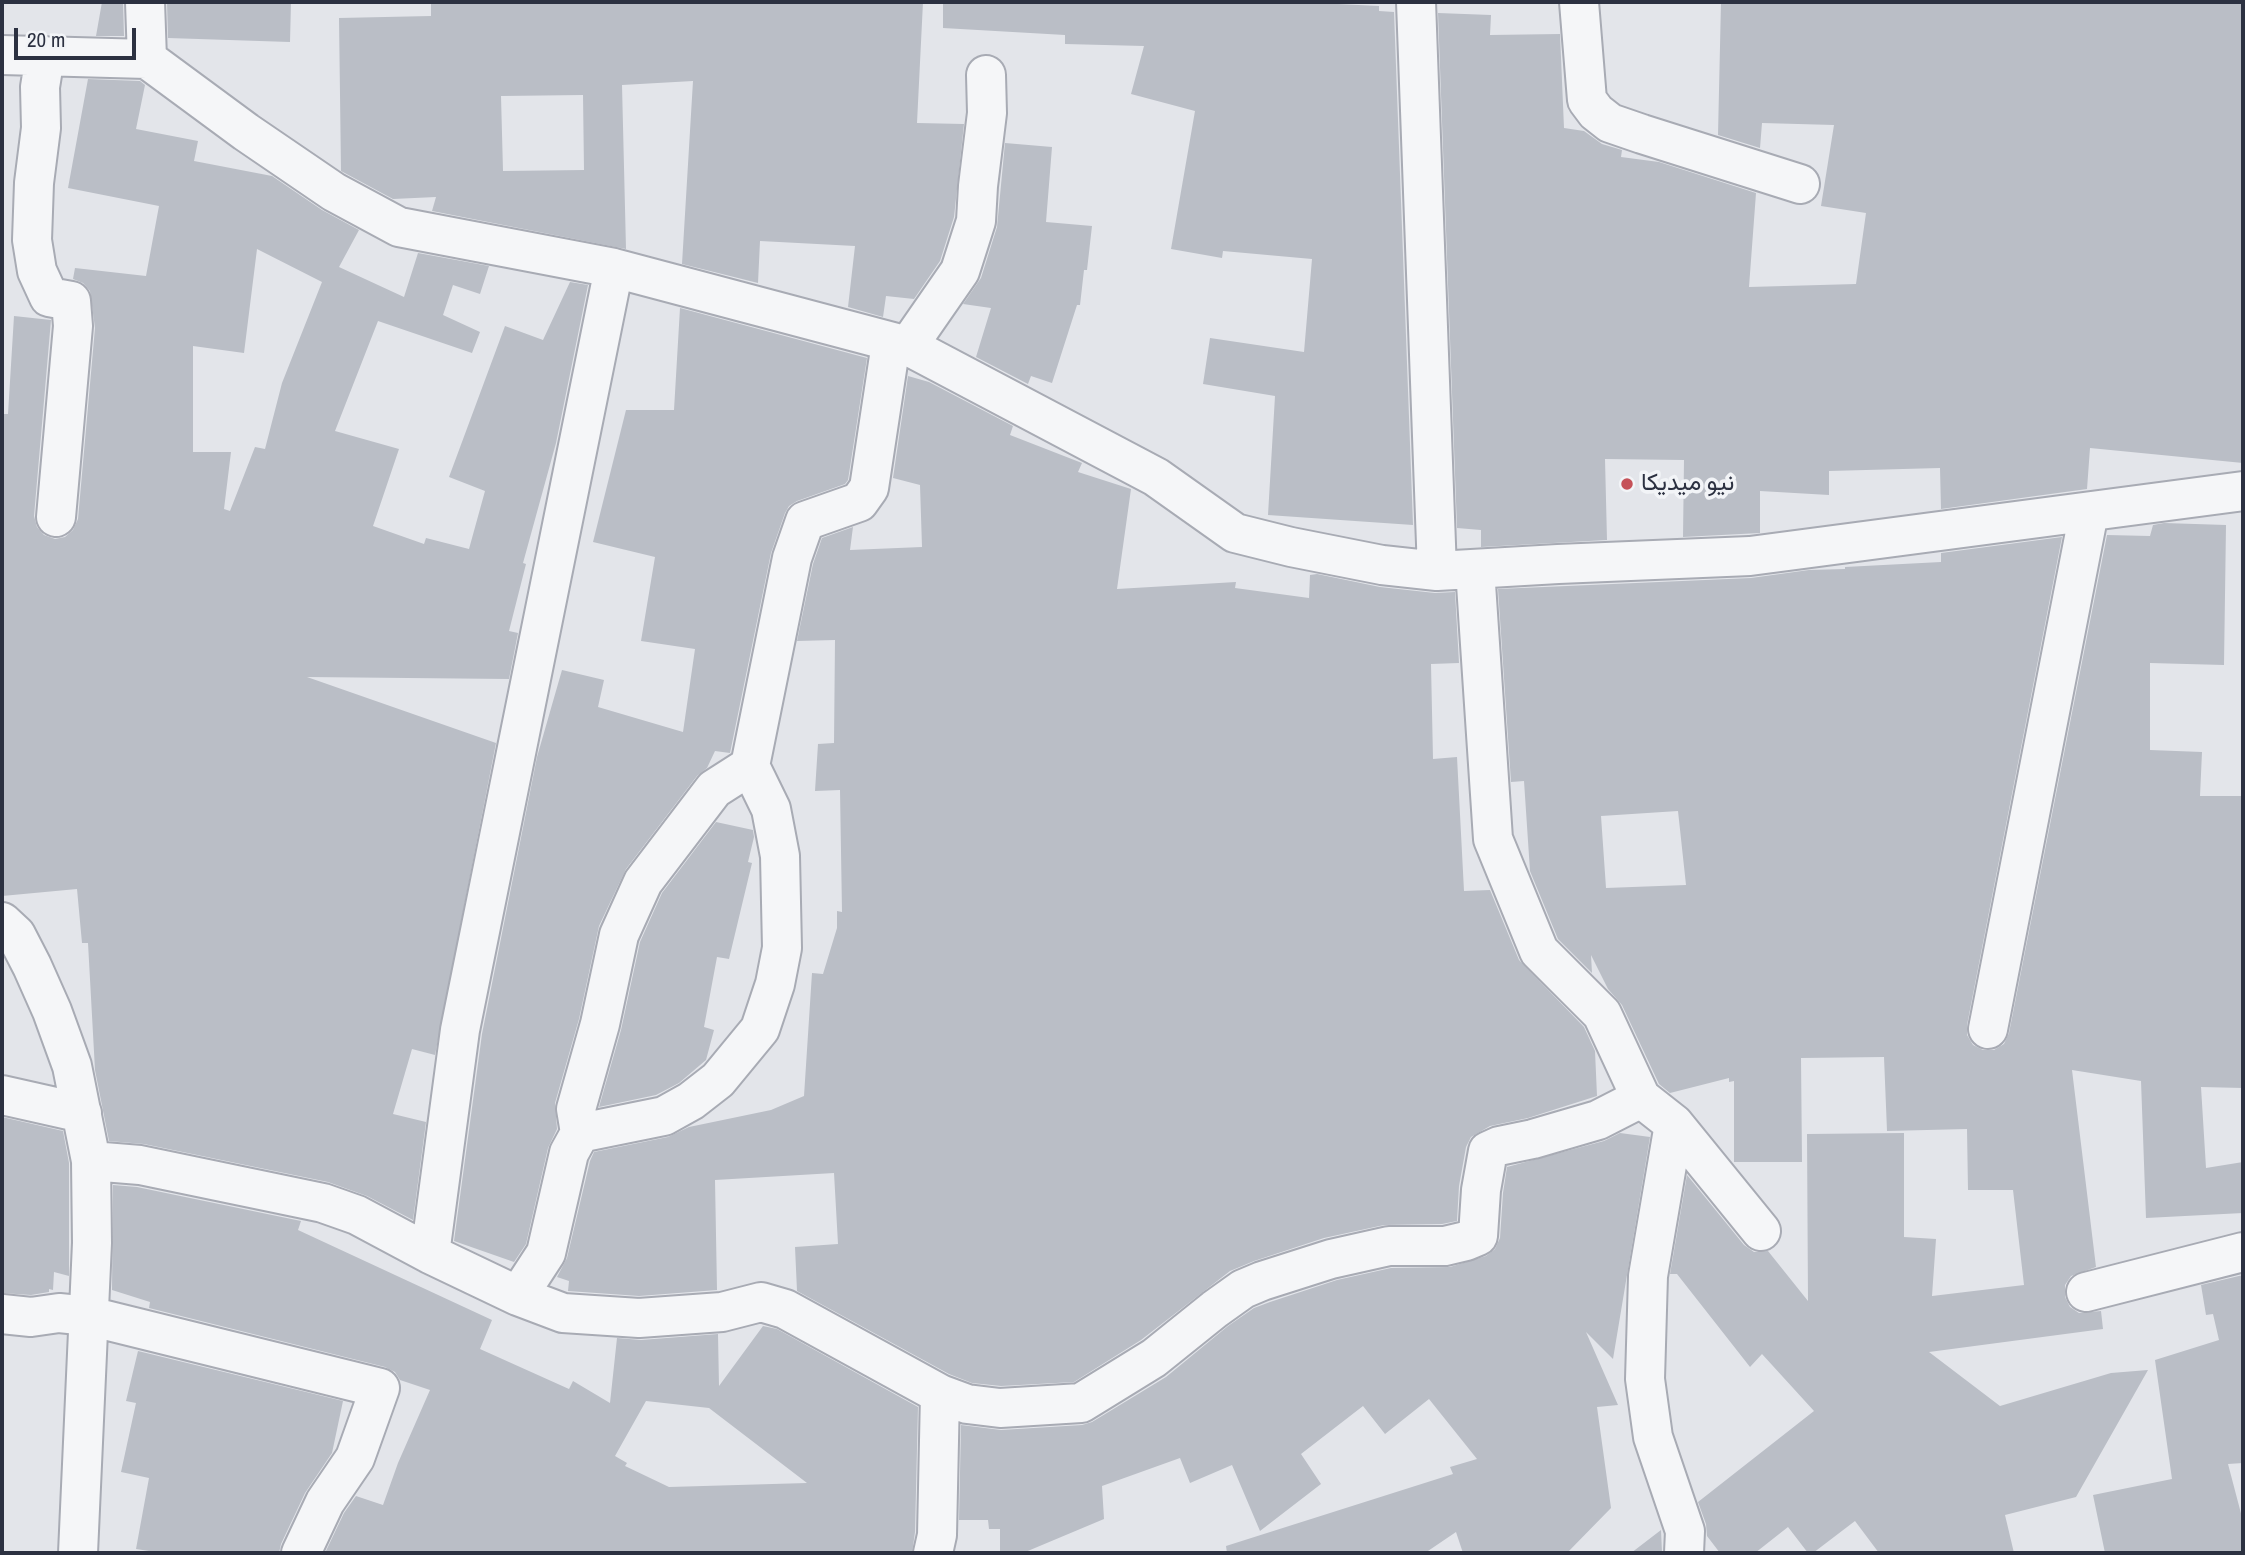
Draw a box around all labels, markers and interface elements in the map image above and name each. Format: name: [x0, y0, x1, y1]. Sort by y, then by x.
scale bar: [18, 14, 140, 58]
text: 20 m: [27, 25, 65, 54]
place label: نيو ميديكا: [1641, 470, 1734, 498]
marker: نيو ميديكا: [1619, 476, 1635, 492]

